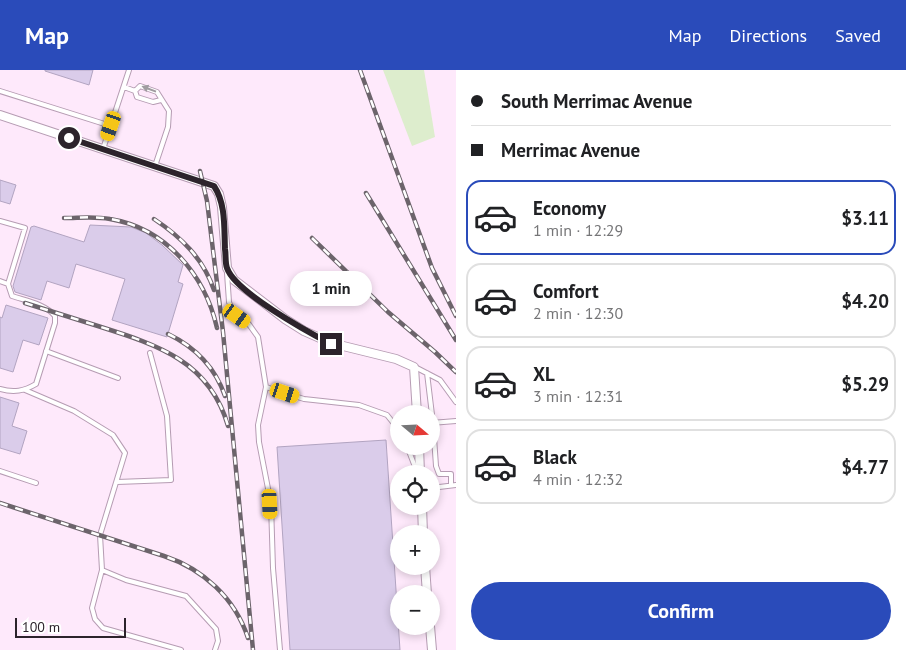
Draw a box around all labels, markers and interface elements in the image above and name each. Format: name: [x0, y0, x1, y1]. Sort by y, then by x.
text: Map: [25, 20, 69, 51]
text: Map: [669, 24, 701, 47]
text: Directions: [729, 24, 807, 47]
text: Saved: [835, 24, 881, 47]
one-way arrow: [141, 85, 156, 93]
text: South Merrimac Avenue: [501, 89, 692, 113]
car: [99, 109, 122, 143]
route start: [58, 127, 80, 149]
text: Merrimac Avenue: [501, 138, 640, 162]
icon: car: [473, 195, 518, 240]
text: Economy: [533, 196, 606, 220]
text: $3.11: [841, 206, 889, 230]
text: 1 min · 12:29: [533, 220, 623, 240]
callout: 1 min: [290, 272, 372, 306]
text: 1 min: [311, 278, 351, 298]
icon: car: [473, 278, 518, 323]
text: Comfort: [533, 279, 599, 303]
text: $4.20: [841, 289, 889, 313]
car: [220, 301, 253, 331]
text: 2 min · 12:30: [533, 303, 623, 323]
route end: [320, 333, 342, 355]
icon: car: [473, 361, 518, 406]
text: XL: [533, 362, 555, 386]
text: $5.29: [841, 372, 889, 396]
car: [268, 381, 301, 405]
text: 3 min · 12:31: [533, 386, 623, 406]
north arrow: [390, 405, 440, 455]
map controls: [390, 405, 440, 635]
icon: car: [473, 444, 518, 489]
text: Black: [533, 445, 577, 469]
text: $4.77: [841, 455, 889, 479]
button: locate: [390, 465, 440, 515]
text: 4 min · 12:32: [533, 469, 623, 489]
car: [261, 489, 278, 519]
button: +: [390, 525, 440, 575]
button: Confirm: [471, 582, 891, 640]
button: −: [390, 585, 440, 635]
scale bar: [15, 615, 126, 638]
text: 100 m: [22, 618, 60, 636]

